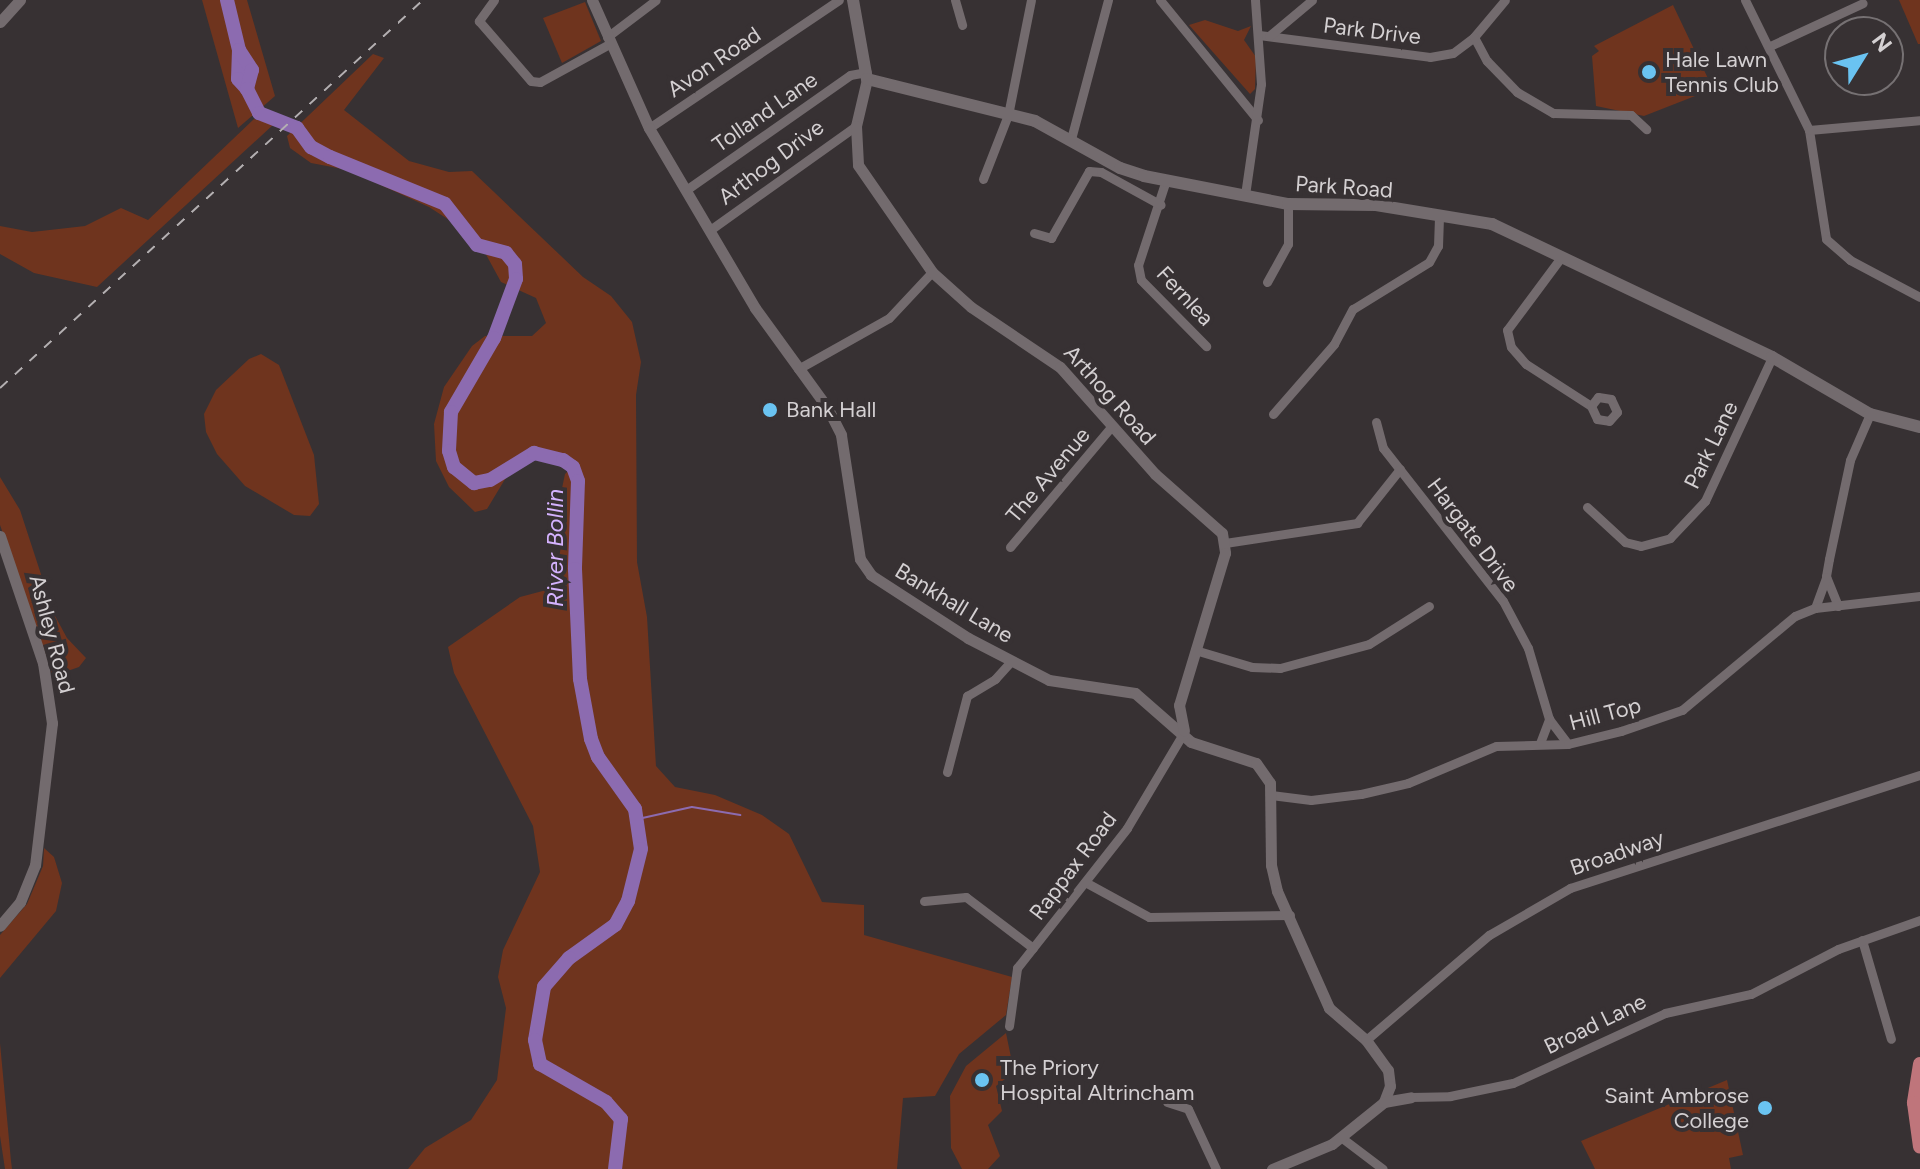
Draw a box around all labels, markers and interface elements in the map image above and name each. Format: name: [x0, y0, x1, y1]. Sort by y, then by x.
street label: Park Drive: [1322, 12, 1422, 50]
north arrow: [1824, 16, 1904, 96]
street label: Avon Road: [662, 21, 766, 103]
text: N: [1866, 28, 1898, 57]
place label: Hale Lawn Tennis Club: [1665, 46, 1779, 98]
marker: Hale Lawn Tennis Club: [1640, 63, 1658, 81]
street label: Tolland Lane: [707, 66, 823, 158]
street label: Arthog Drive: [713, 114, 829, 210]
street label: Park Road: [1294, 170, 1394, 204]
street label: Fernlea: [1151, 261, 1219, 331]
street label: Arthog Road: [1058, 340, 1162, 450]
place label: Bank Hall: [786, 397, 876, 423]
street label: Park Lane: [1678, 397, 1744, 493]
marker: Bank Hall: [761, 401, 779, 419]
street label: The Avenue: [1001, 422, 1095, 528]
street label: Hargate Drive: [1422, 473, 1524, 597]
water label: River Bollin: [541, 489, 569, 607]
street label: Bankhall Lane: [890, 557, 1018, 649]
street label: Ashley Road: [24, 572, 80, 696]
street label: Hill Top: [1566, 692, 1644, 736]
street label: Rappax Road: [1024, 807, 1122, 925]
street label: Broadway: [1567, 825, 1667, 881]
street label: Broad Lane: [1540, 988, 1650, 1060]
place label: The Priory Hospital Altrincham: [1000, 1054, 1194, 1106]
marker: The Priory Hospital Altrincham: [971, 1069, 993, 1091]
place label: Saint Ambrose College: [1604, 1082, 1749, 1134]
marker: Saint Ambrose College: [1756, 1099, 1774, 1117]

